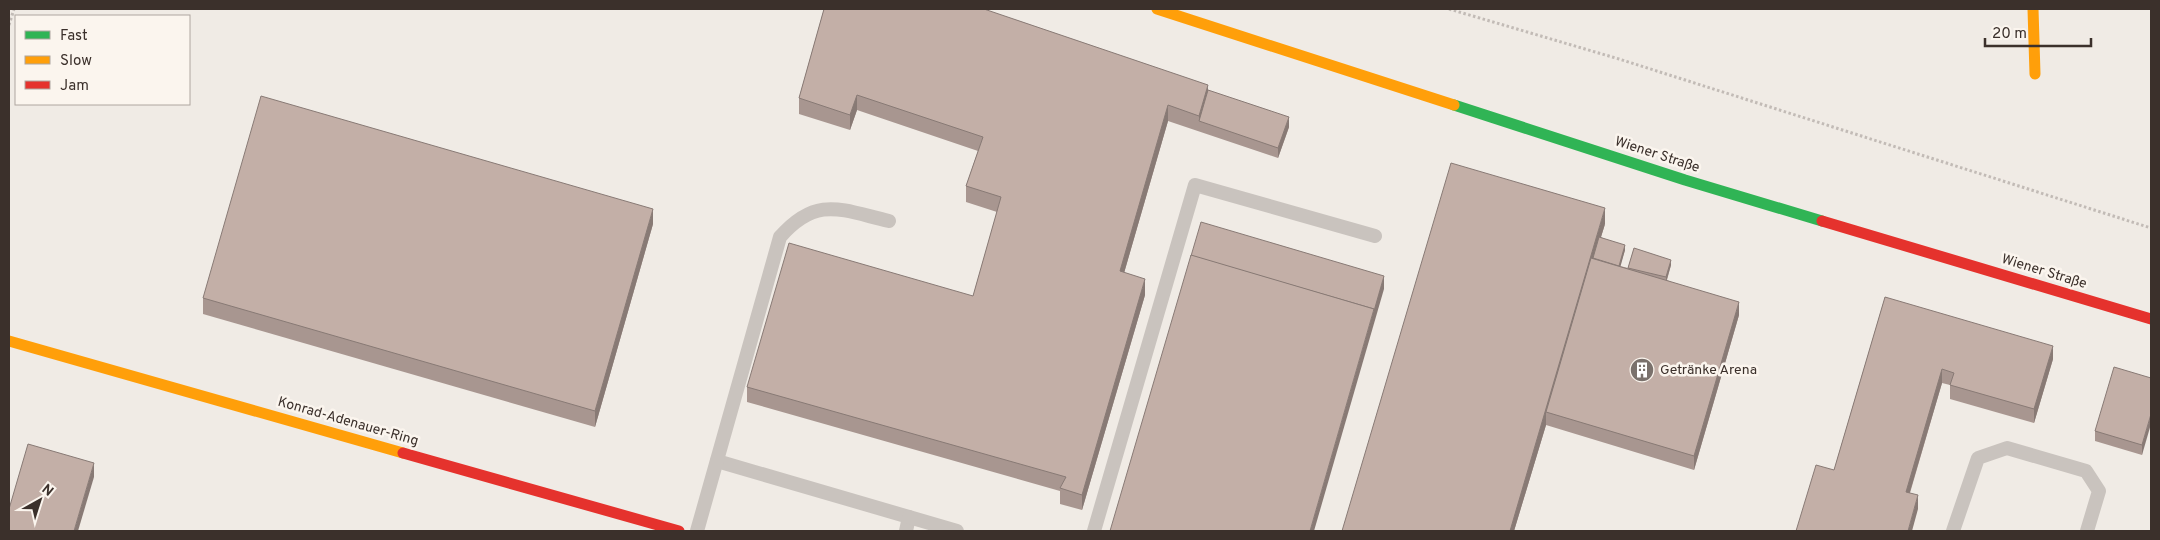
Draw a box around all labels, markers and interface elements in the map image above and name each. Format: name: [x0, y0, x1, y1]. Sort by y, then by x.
legend: [15, 15, 190, 105]
scale bar: [1985, 15, 2091, 47]
text: 20 m: [1992, 25, 2027, 44]
text: Fast: [60, 27, 88, 46]
text: Slow: [60, 52, 92, 71]
text: Jam: [60, 77, 89, 96]
street label: Wiener Straße: [1612, 133, 1702, 177]
street label: Wiener Straße: [1999, 251, 2089, 293]
building icon: Getränke Arena: [1629, 357, 1655, 383]
place label: Getränke Arena: [1660, 362, 1757, 379]
street label: Konrad-Adenauer-Ring: [276, 394, 420, 450]
north arrow: [15, 475, 65, 525]
text: N: [38, 481, 56, 501]

